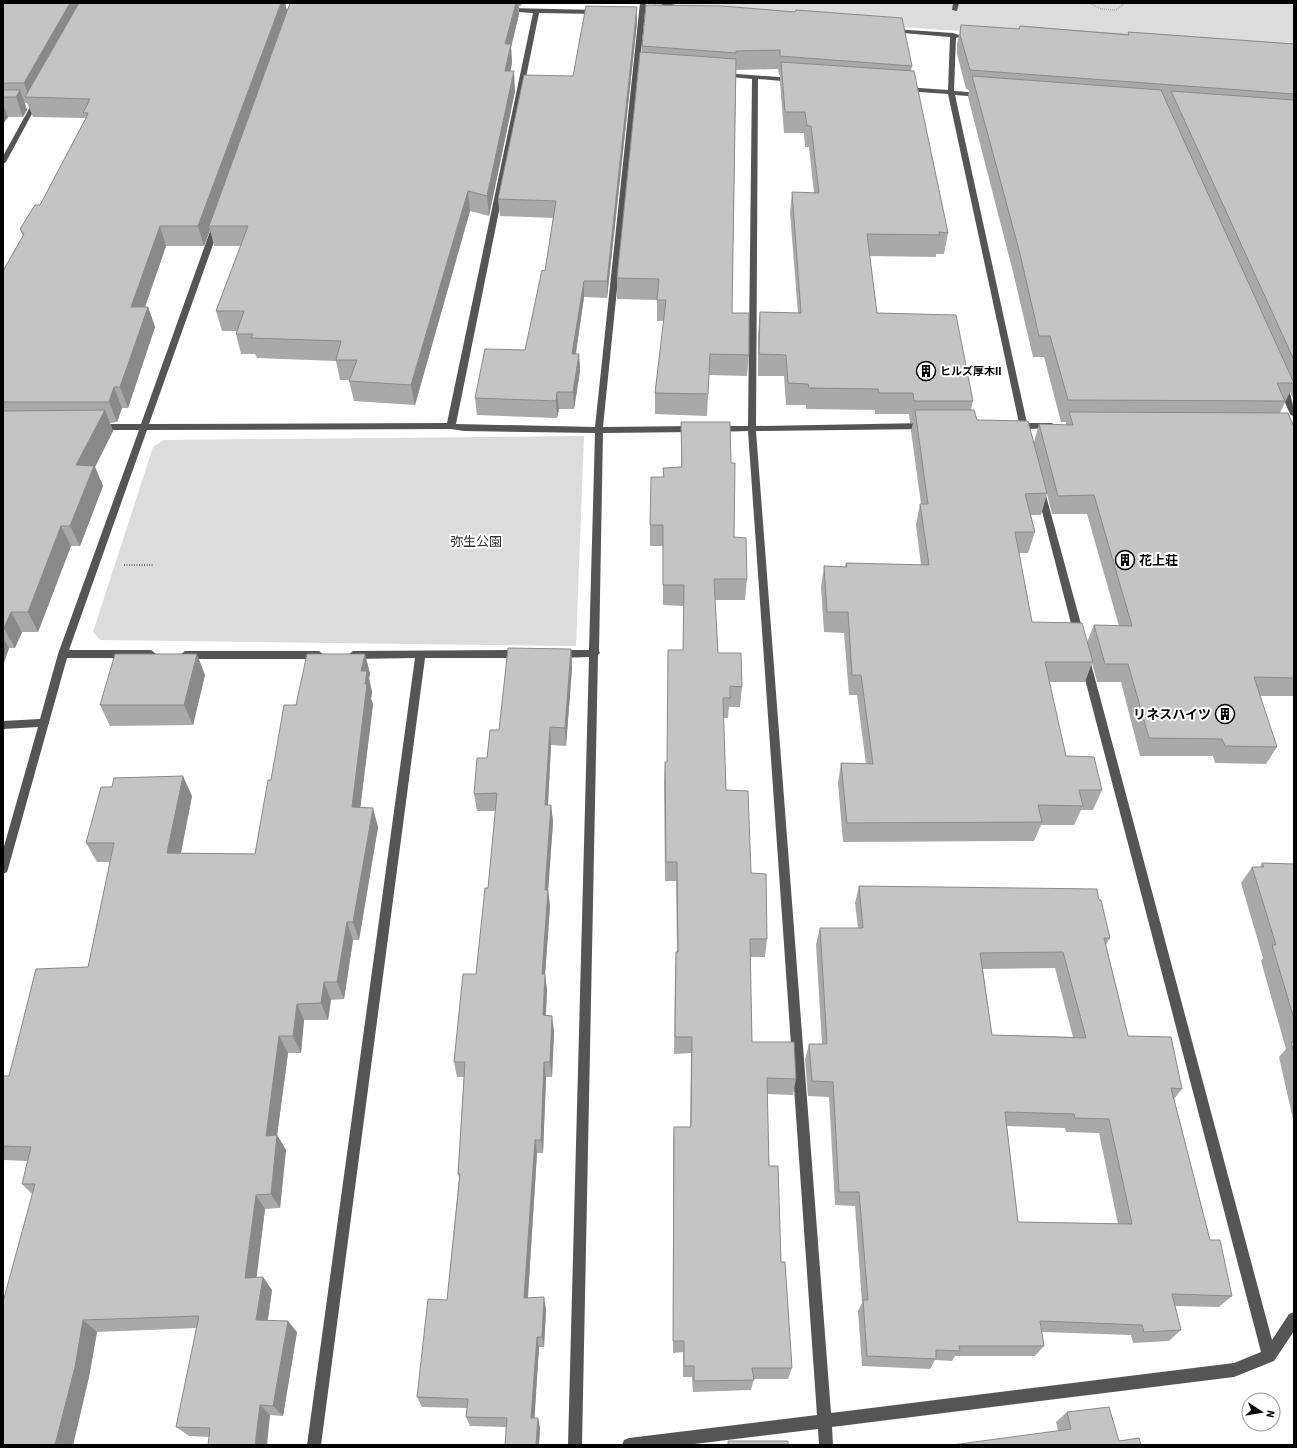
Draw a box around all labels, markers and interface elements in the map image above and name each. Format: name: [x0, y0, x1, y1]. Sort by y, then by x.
building icon: ヒルズ厚木II: [915, 360, 937, 382]
place label: ヒルズ厚木II: [940, 364, 1002, 379]
park label: 弥生公園: [450, 533, 502, 551]
building icon: 花上荘: [1114, 549, 1136, 571]
place label: 花上荘: [1139, 552, 1178, 570]
building icon: リネスハイツ: [1214, 703, 1236, 725]
place label: リネスハイツ: [1133, 706, 1211, 724]
north arrow: [1241, 1392, 1281, 1432]
text: N: [1262, 1409, 1278, 1419]

